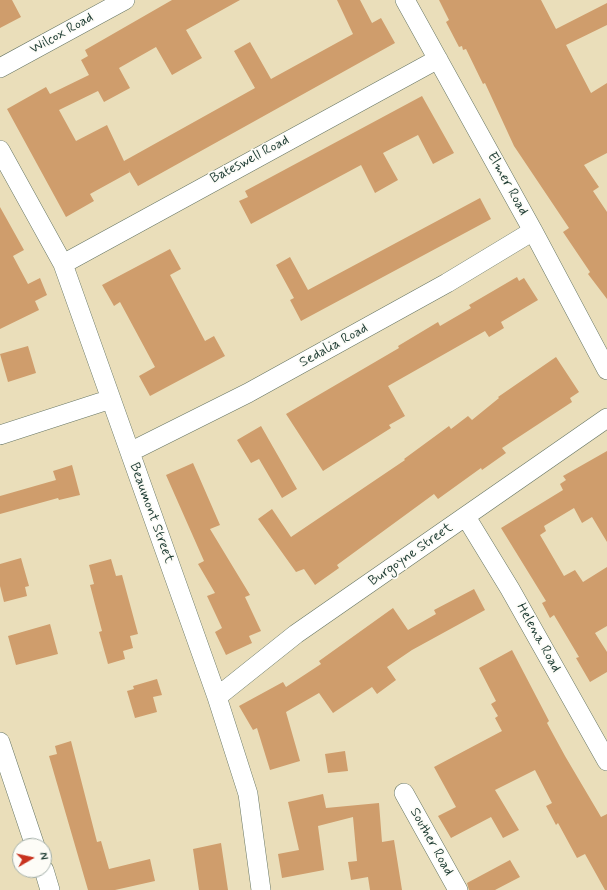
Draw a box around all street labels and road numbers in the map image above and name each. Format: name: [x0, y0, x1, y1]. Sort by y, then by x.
street label: Wilcox Road: [27, 10, 97, 58]
street label: Bateswell Road: [208, 132, 292, 188]
street label: Elmer Road: [483, 149, 531, 219]
street label: Sedalia Road: [297, 320, 371, 372]
street label: Beaumont Street: [125, 460, 177, 566]
street label: Burgoyne Street: [366, 520, 456, 590]
street label: Helena Road: [512, 600, 564, 676]
street label: Souther Road: [405, 805, 457, 879]

